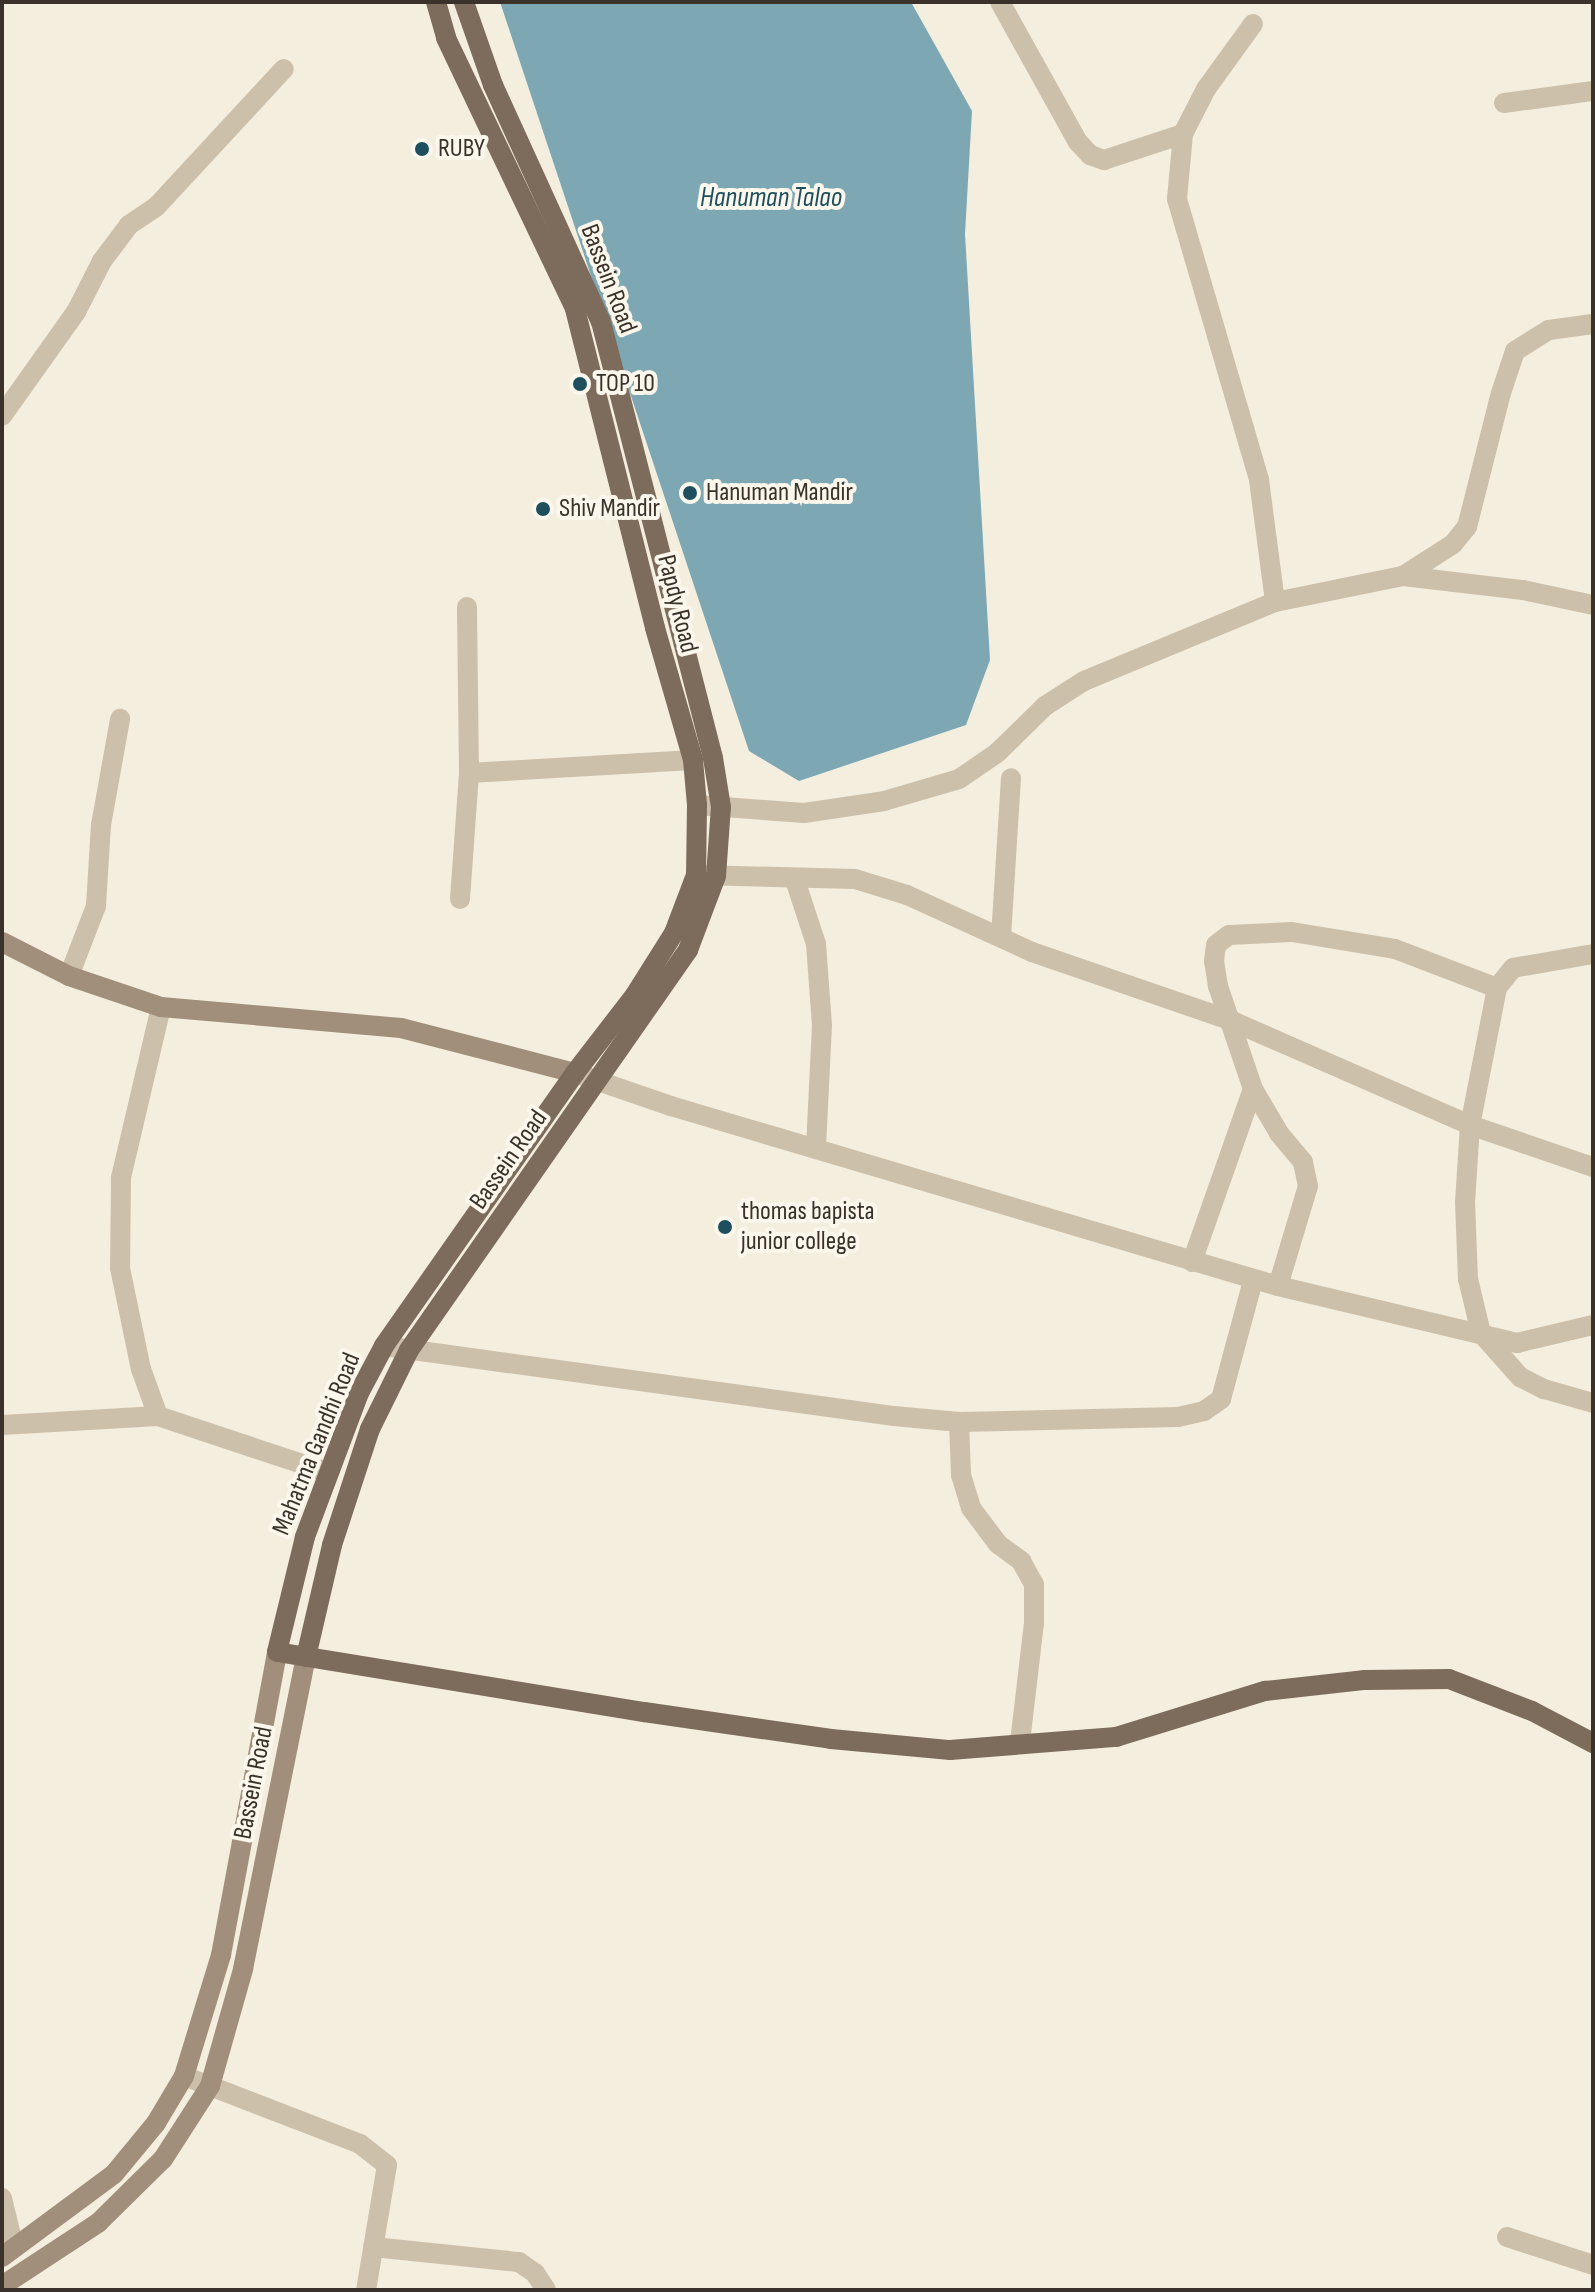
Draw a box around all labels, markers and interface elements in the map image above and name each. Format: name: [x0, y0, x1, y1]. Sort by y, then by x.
place label: RUBY: [438, 133, 485, 165]
marker: RUBY: [413, 140, 431, 158]
water label: Hanuman Talao: [700, 181, 842, 215]
street label: Bassein Road: [573, 220, 643, 338]
place label: TOP 10: [596, 368, 655, 400]
marker: TOP 10: [571, 375, 589, 393]
place label: Hanuman Mandir: [706, 477, 853, 509]
marker: Hanuman Mandir: [681, 484, 699, 502]
place label: Shiv Mandir: [559, 493, 660, 525]
marker: Shiv Mandir: [534, 500, 552, 518]
street label: Papdy Road: [650, 552, 704, 656]
street label: Bassein Road: [464, 1104, 554, 1216]
place label: thomas bapista junior college: [741, 1196, 875, 1258]
marker: thomas bapista junior college: [716, 1218, 734, 1236]
street label: Mahatma Gandhi Road: [266, 1348, 368, 1540]
street label: Bassein Road: [228, 1724, 280, 1842]

